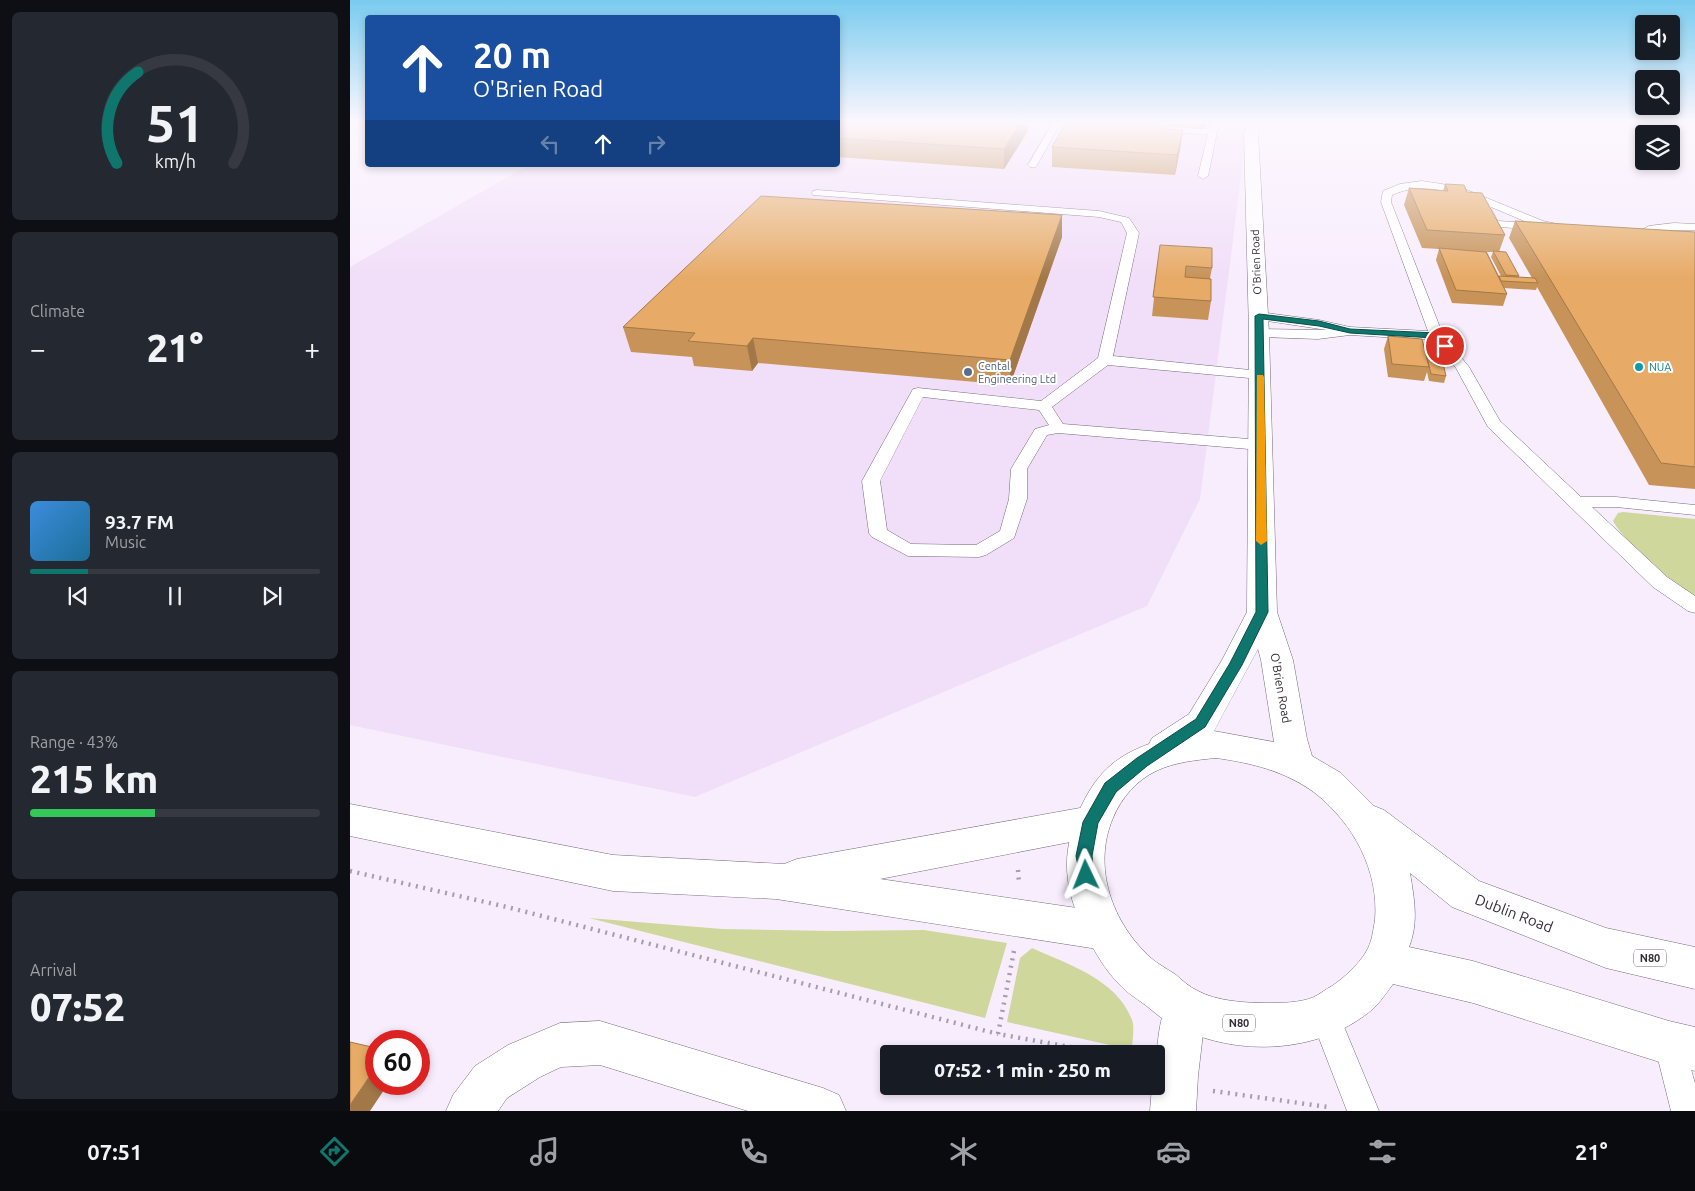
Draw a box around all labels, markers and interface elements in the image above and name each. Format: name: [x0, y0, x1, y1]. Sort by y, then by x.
map controls: [1635, 15, 1680, 170]
button: sound: [1635, 15, 1680, 60]
icon: ahead: [390, 35, 455, 100]
text: 20 m: [473, 35, 551, 75]
button: search: [1635, 70, 1680, 115]
text: O'Brien Road: [473, 76, 603, 101]
text: 51: [146, 94, 204, 152]
button: layers: [1635, 125, 1680, 170]
icon: left: [536, 130, 564, 158]
icon: ahead: [589, 130, 617, 158]
icon: right: [642, 130, 670, 158]
text: km/h: [154, 151, 196, 171]
street label: O'Brien Road: [1249, 229, 1263, 295]
text: Climate: [30, 302, 85, 320]
pin: [1424, 325, 1466, 367]
text: 21°: [147, 327, 203, 369]
icon: arrive: [1431, 332, 1459, 360]
text: −: [30, 333, 46, 364]
text: +: [304, 333, 320, 364]
place label: Cental Engineering Ltd: [978, 360, 1056, 385]
marker: NUA: [1633, 361, 1645, 373]
place label: NUA: [1649, 361, 1672, 373]
marker: Cental Engineering Ltd: [962, 366, 974, 378]
text: 93.7 FM: [105, 511, 174, 533]
text: Music: [105, 533, 146, 551]
icon: previous: [64, 582, 92, 610]
icon: pause: [161, 582, 189, 610]
icon: next: [258, 582, 286, 610]
street label: O'Brien Road: [1268, 652, 1294, 724]
text: Range · 43%: [30, 733, 118, 751]
text: 215 km: [30, 758, 158, 800]
position arrow: [1059, 848, 1111, 900]
street label: Dublin Road: [1473, 890, 1555, 936]
road number: N80: [1634, 950, 1666, 966]
text: Arrival: [30, 961, 77, 979]
text: 07:52: [30, 986, 125, 1028]
road number: N80: [1223, 1014, 1255, 1032]
speed limit sign: 60: [365, 1030, 430, 1095]
text: 07:52 · 1 min · 250 m: [934, 1059, 1111, 1081]
icon: directions: [317, 1134, 352, 1169]
icon: music: [527, 1134, 562, 1169]
icon: phone: [736, 1134, 771, 1169]
icon: climate: [946, 1134, 981, 1169]
icon: car: [1156, 1134, 1191, 1169]
icon: filters: [1365, 1134, 1400, 1169]
text: 07:51: [87, 1139, 142, 1164]
text: 21°: [1575, 1139, 1608, 1164]

